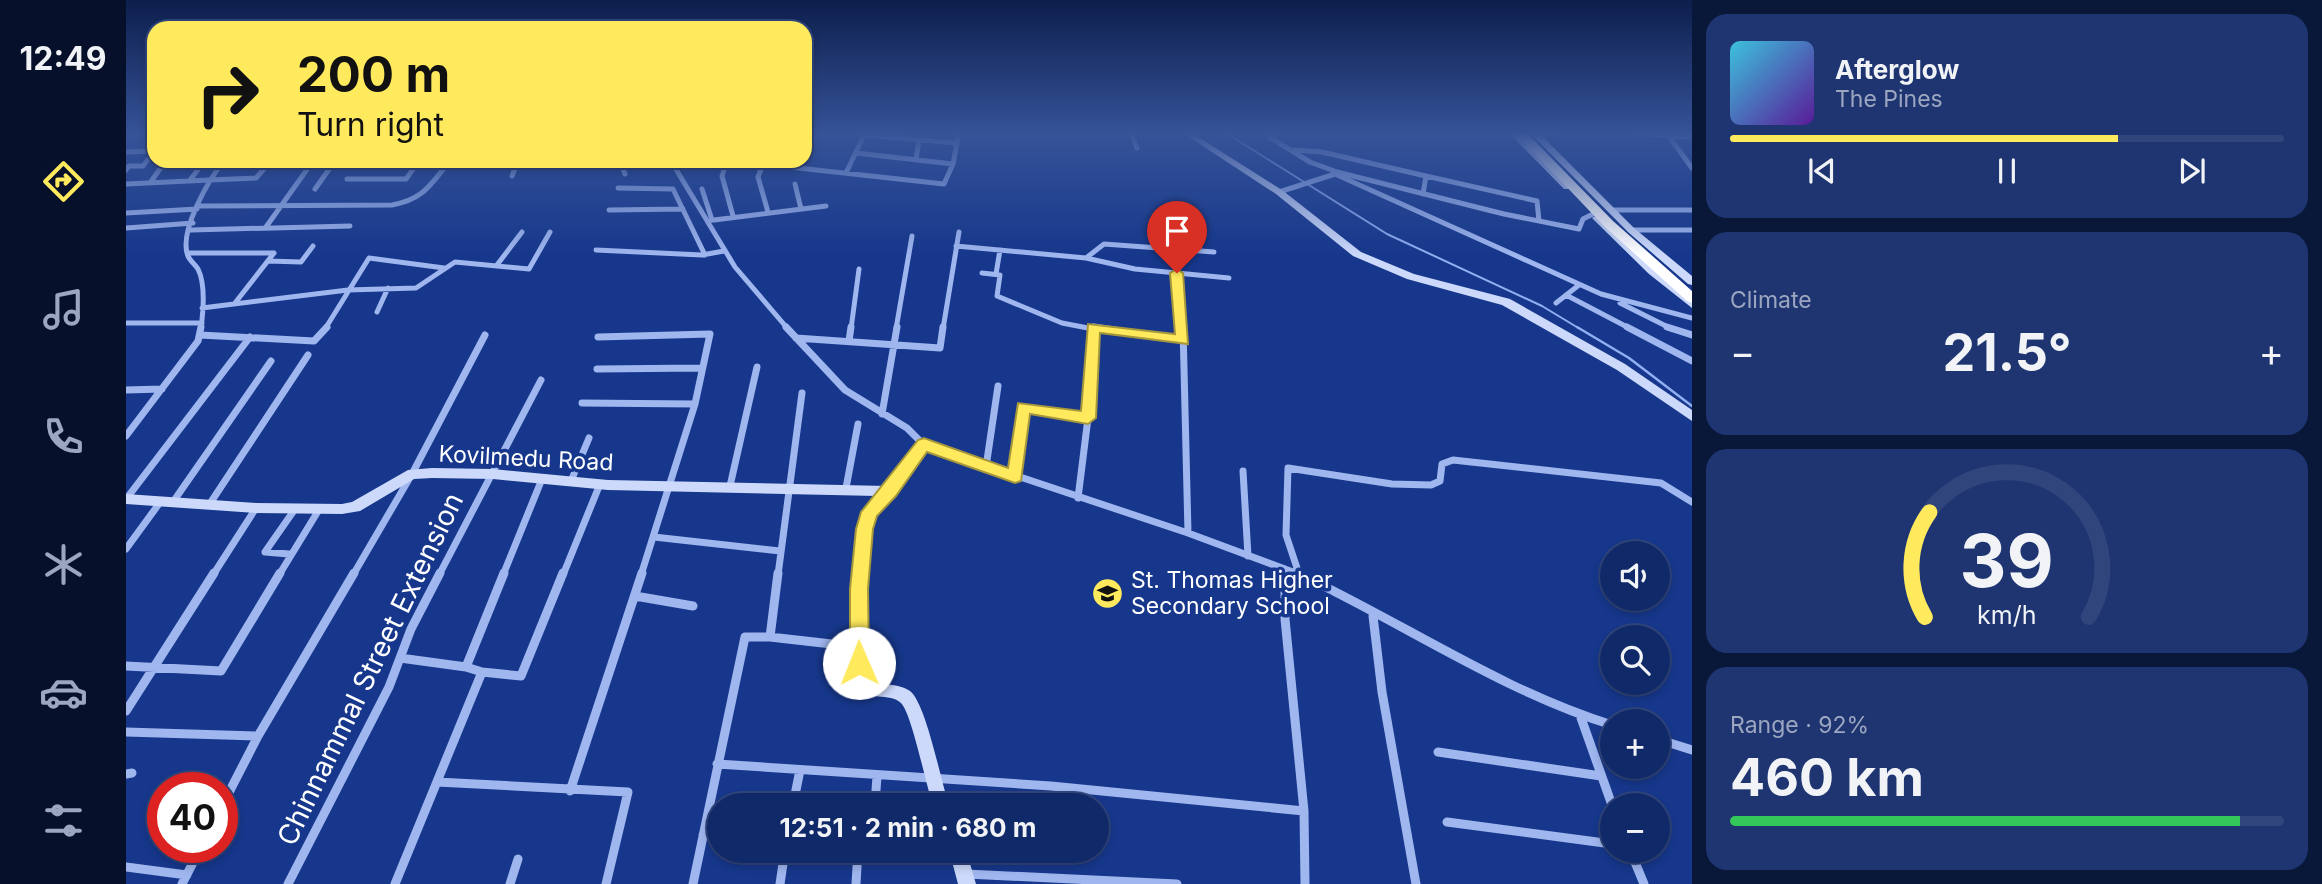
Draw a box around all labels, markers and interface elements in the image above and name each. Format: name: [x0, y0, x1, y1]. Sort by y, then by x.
text: 12:49: [19, 39, 107, 78]
text: 200 m: [297, 45, 450, 104]
icon: right: [182, 49, 273, 140]
text: Afterglow: [1835, 54, 1959, 85]
text: The Pines: [1835, 85, 1943, 113]
text: Turn right: [297, 105, 444, 144]
icon: previous: [1803, 152, 1841, 190]
icon: pause: [1988, 152, 2026, 190]
icon: next: [2173, 152, 2211, 190]
icon: directions: [39, 157, 88, 206]
pin: [1147, 201, 1207, 273]
icon: arrive: [1158, 212, 1196, 250]
icon: music: [39, 285, 88, 334]
text: Climate: [1730, 286, 1812, 314]
text: 21.5°: [1942, 321, 2072, 384]
text: −: [1730, 329, 1755, 375]
text: +: [2259, 329, 2284, 375]
icon: phone: [39, 412, 88, 461]
street label: Kovilmedu Road: [438, 439, 614, 477]
street label: Chinnammal Street Extension: [270, 487, 470, 851]
text: 39: [1960, 516, 2054, 605]
icon: climate: [39, 540, 88, 589]
map controls: [1600, 541, 1670, 863]
button: sound: [1600, 541, 1670, 611]
place label: St. Thomas Higher Secondary School: [1131, 566, 1333, 620]
school or university icon: St. Thomas Higher Secondary School: [1091, 576, 1125, 610]
text: km/h: [1977, 600, 2037, 630]
button: search: [1600, 625, 1670, 695]
position arrow: [822, 626, 896, 700]
icon: car: [39, 668, 88, 717]
button: +: [1600, 709, 1670, 779]
text: Range · 92%: [1730, 711, 1869, 739]
text: 460 km: [1730, 746, 1924, 809]
speed limit sign: 40: [147, 772, 238, 863]
button: −: [1600, 793, 1670, 863]
icon: filters: [39, 796, 88, 845]
text: 12:51 · 2 min · 680 m: [780, 812, 1036, 843]

